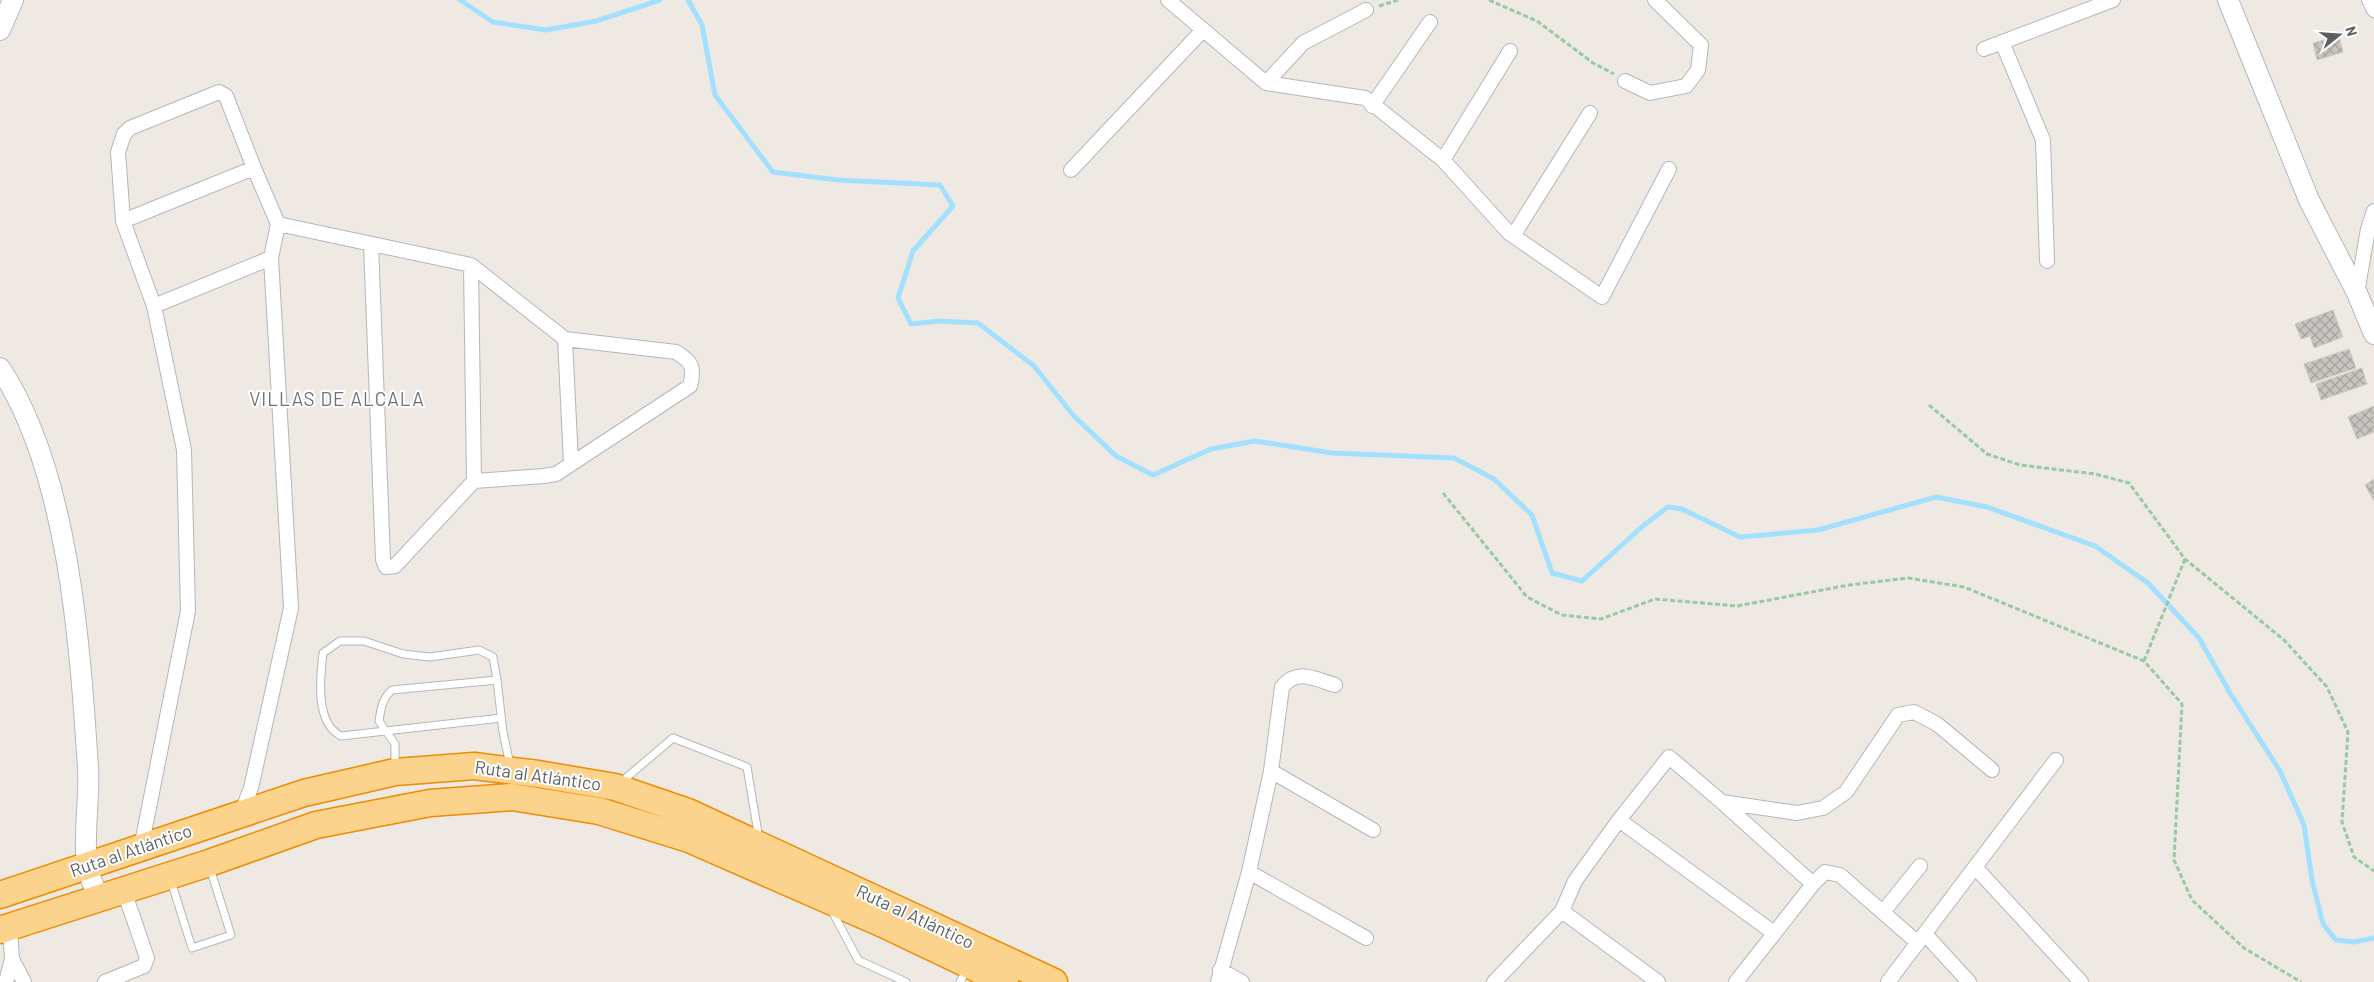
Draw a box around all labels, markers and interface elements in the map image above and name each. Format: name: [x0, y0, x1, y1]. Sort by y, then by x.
north arrow: [2314, 10, 2364, 60]
text: N: [2342, 24, 2361, 38]
district label: VILLAS DE ALCALA: [249, 387, 425, 410]
street label: Ruta al Atlántico: [473, 755, 603, 795]
street label: Ruta al Atlántico: [67, 819, 195, 881]
street label: Ruta al Atlántico: [853, 879, 978, 953]

